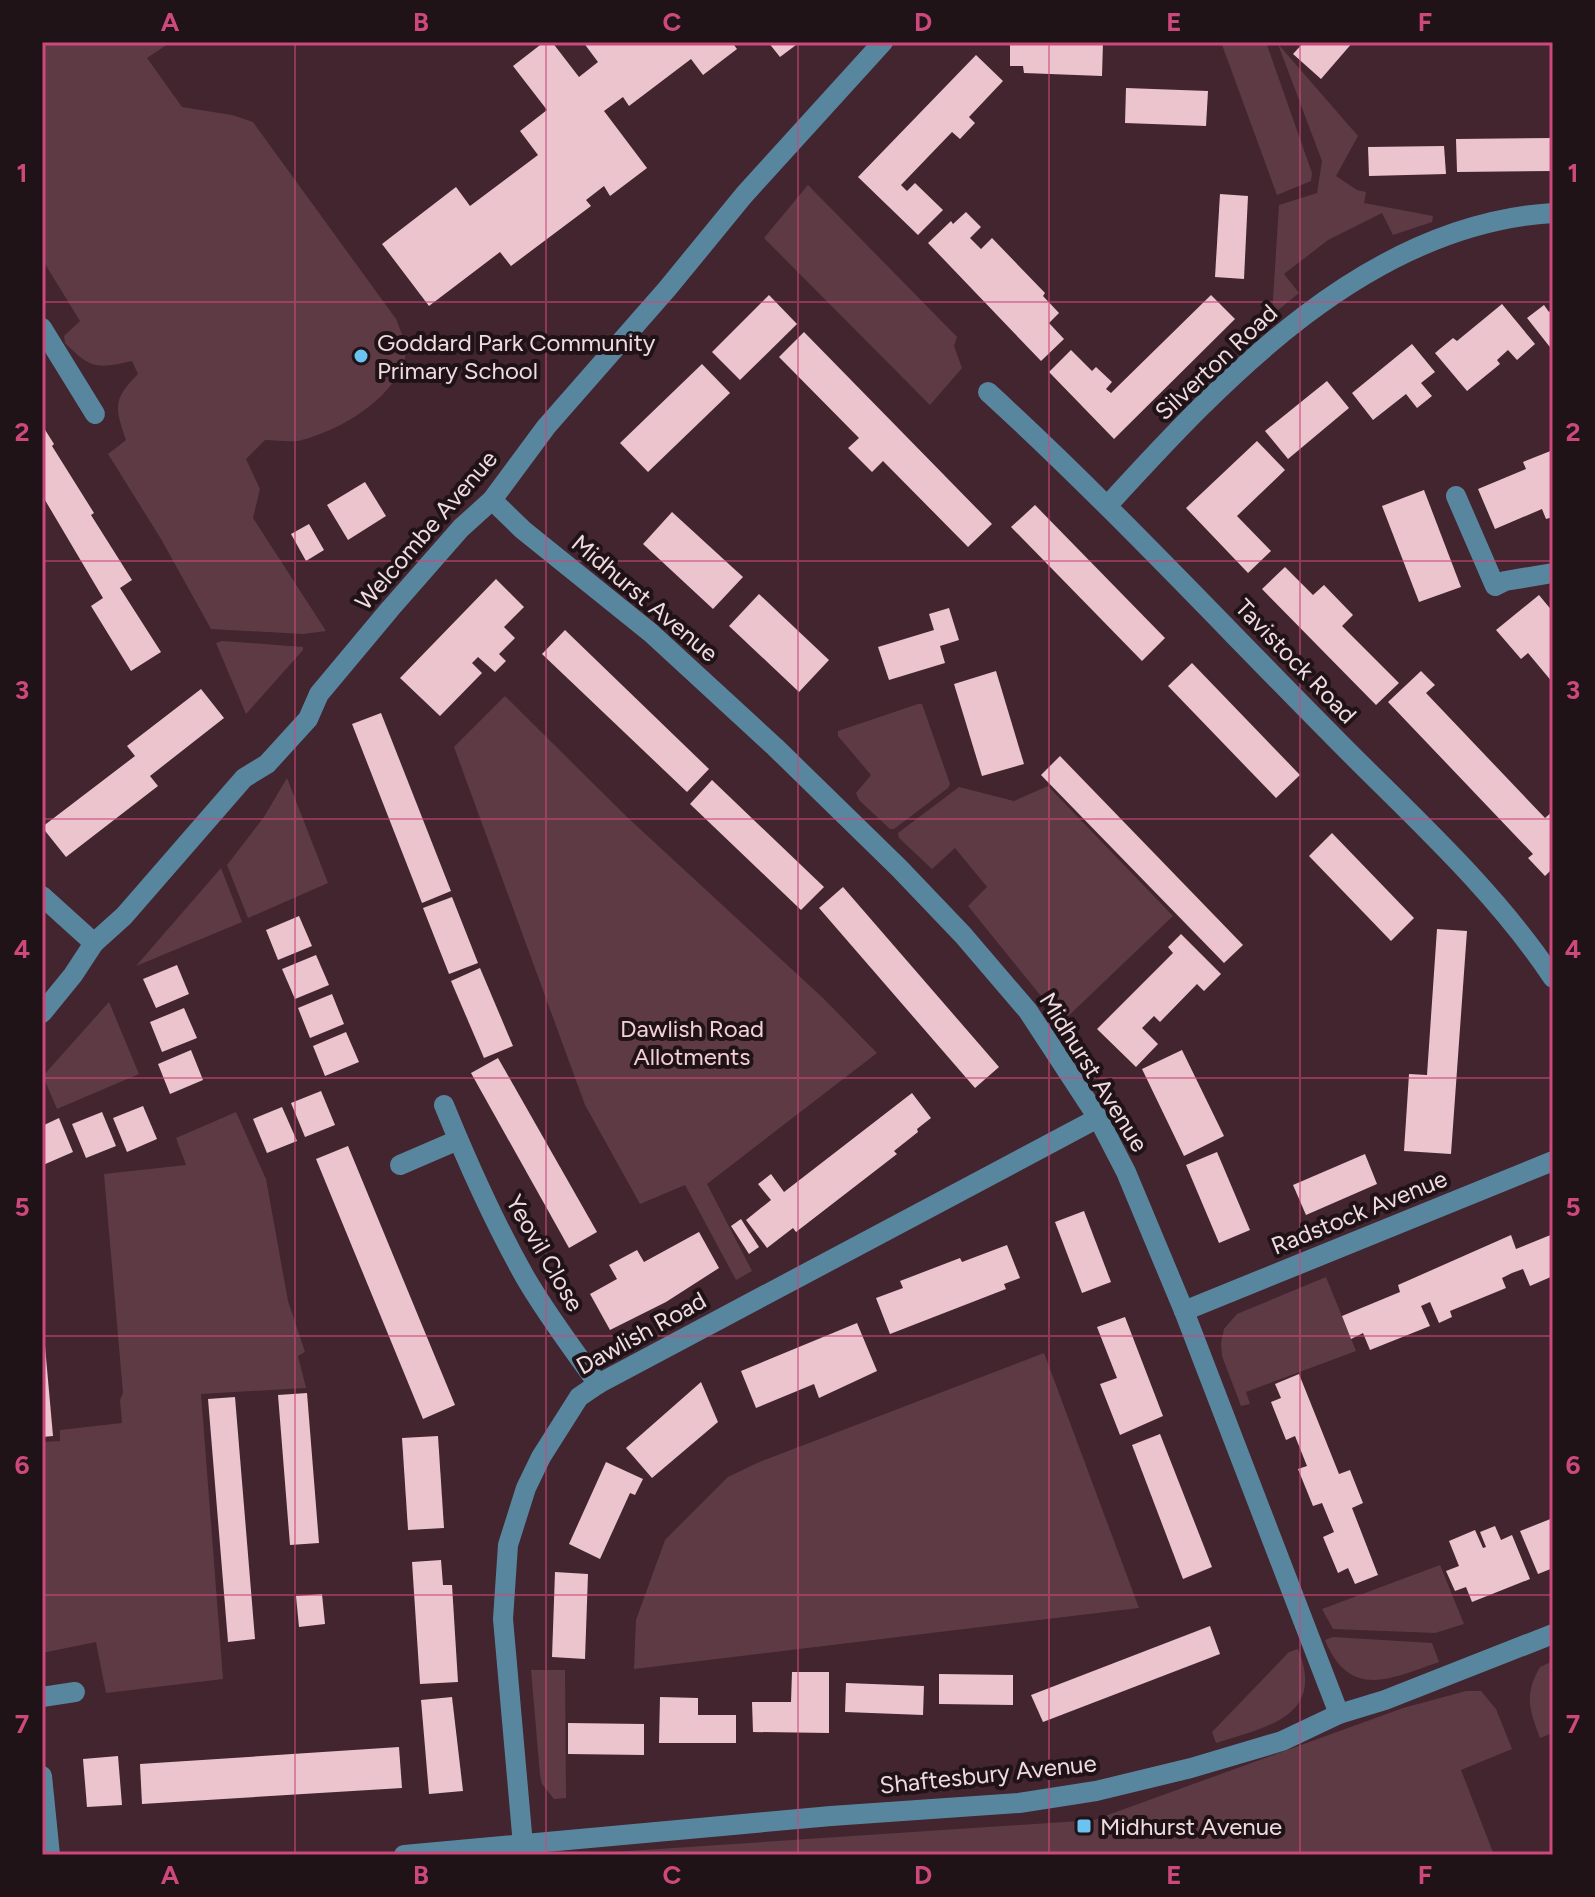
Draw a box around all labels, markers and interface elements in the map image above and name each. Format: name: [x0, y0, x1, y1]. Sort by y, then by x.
text: A: [161, 6, 180, 38]
text: B: [413, 6, 429, 38]
text: C: [663, 6, 682, 38]
text: D: [914, 6, 932, 38]
text: E: [1166, 6, 1182, 38]
text: F: [1418, 6, 1432, 38]
text: 1: [17, 157, 27, 189]
text: 1: [1568, 157, 1578, 189]
street label: Silverton Road: [1149, 298, 1283, 426]
place label: Goddard Park Community Primary School: [377, 328, 656, 385]
marker: Goddard Park Community Primary School: [352, 347, 370, 365]
text: 2: [14, 416, 30, 448]
text: 2: [1565, 416, 1581, 448]
street label: Welcombe Avenue: [349, 444, 503, 616]
street label: Midhurst Avenue: [566, 528, 724, 668]
street label: Tavistock Road: [1229, 593, 1363, 729]
text: 3: [15, 674, 29, 706]
text: 3: [1566, 674, 1580, 706]
text: 4: [14, 933, 30, 965]
text: 4: [1565, 933, 1581, 965]
street label: Midhurst Avenue: [1033, 987, 1155, 1157]
park label: Dawlish Road Allotments: [620, 1014, 764, 1071]
street label: Radstock Avenue: [1267, 1164, 1451, 1260]
street label: Yeovil Close: [500, 1190, 590, 1316]
text: 5: [14, 1191, 30, 1223]
text: 5: [1565, 1191, 1581, 1223]
street label: Dawlish Road: [571, 1285, 711, 1381]
text: 6: [14, 1449, 30, 1481]
text: 6: [1565, 1449, 1581, 1481]
text: 7: [15, 1708, 29, 1740]
text: 7: [1566, 1708, 1580, 1740]
street label: Shaftesbury Avenue: [878, 1748, 1098, 1800]
place label: Midhurst Avenue: [1100, 1812, 1282, 1841]
marker: Midhurst Avenue: [1075, 1817, 1093, 1835]
text: A: [161, 1859, 180, 1891]
text: B: [413, 1859, 429, 1891]
text: C: [663, 1859, 682, 1891]
text: D: [914, 1859, 932, 1891]
text: E: [1166, 1859, 1182, 1891]
text: F: [1418, 1859, 1432, 1891]

